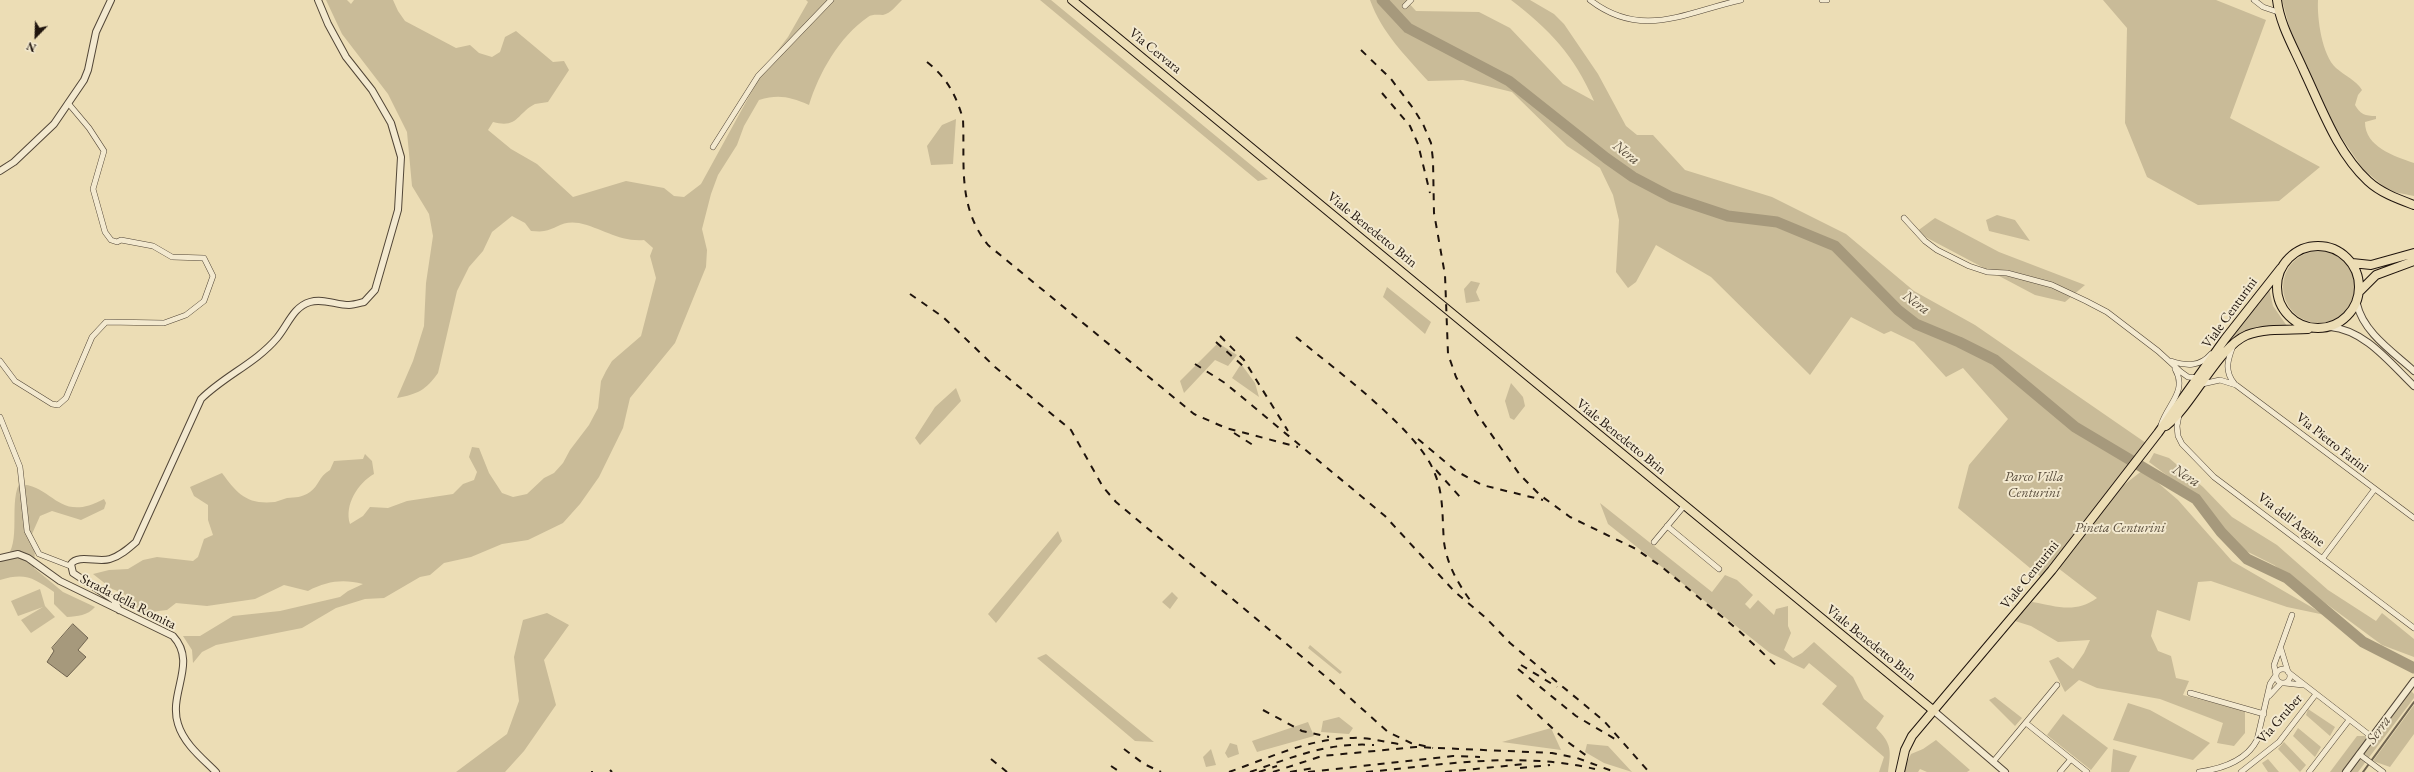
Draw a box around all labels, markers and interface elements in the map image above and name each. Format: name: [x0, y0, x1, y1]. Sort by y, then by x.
north arrow: [16, 16, 56, 56]
street label: Via Cervara: [1125, 25, 1185, 77]
text: N: [24, 39, 38, 55]
water label: Nera: [1609, 137, 1643, 169]
street label: Viale Benedetto Brin: [1324, 189, 1420, 271]
street label: Viale Centurini: [2199, 274, 2261, 352]
water label: Nera: [1899, 287, 1933, 319]
street label: Viale Benedetto Brin: [1573, 396, 1669, 478]
street label: Via Pietro Farini: [2292, 409, 2372, 477]
water label: Nera: [2169, 461, 2203, 491]
park label: Parco Villa Centurini: [2004, 469, 2064, 502]
street label: Via dell'Argine: [2254, 489, 2328, 551]
park label: Pineta Centurini: [2075, 520, 2165, 536]
street label: Viale Centurini: [1997, 537, 2063, 613]
street label: Strada della Romita: [77, 571, 179, 633]
street label: Viale Benedetto Brin: [1823, 602, 1919, 684]
street label: Via Gruber: [2254, 691, 2306, 747]
water label: Serra: [2363, 712, 2395, 748]

